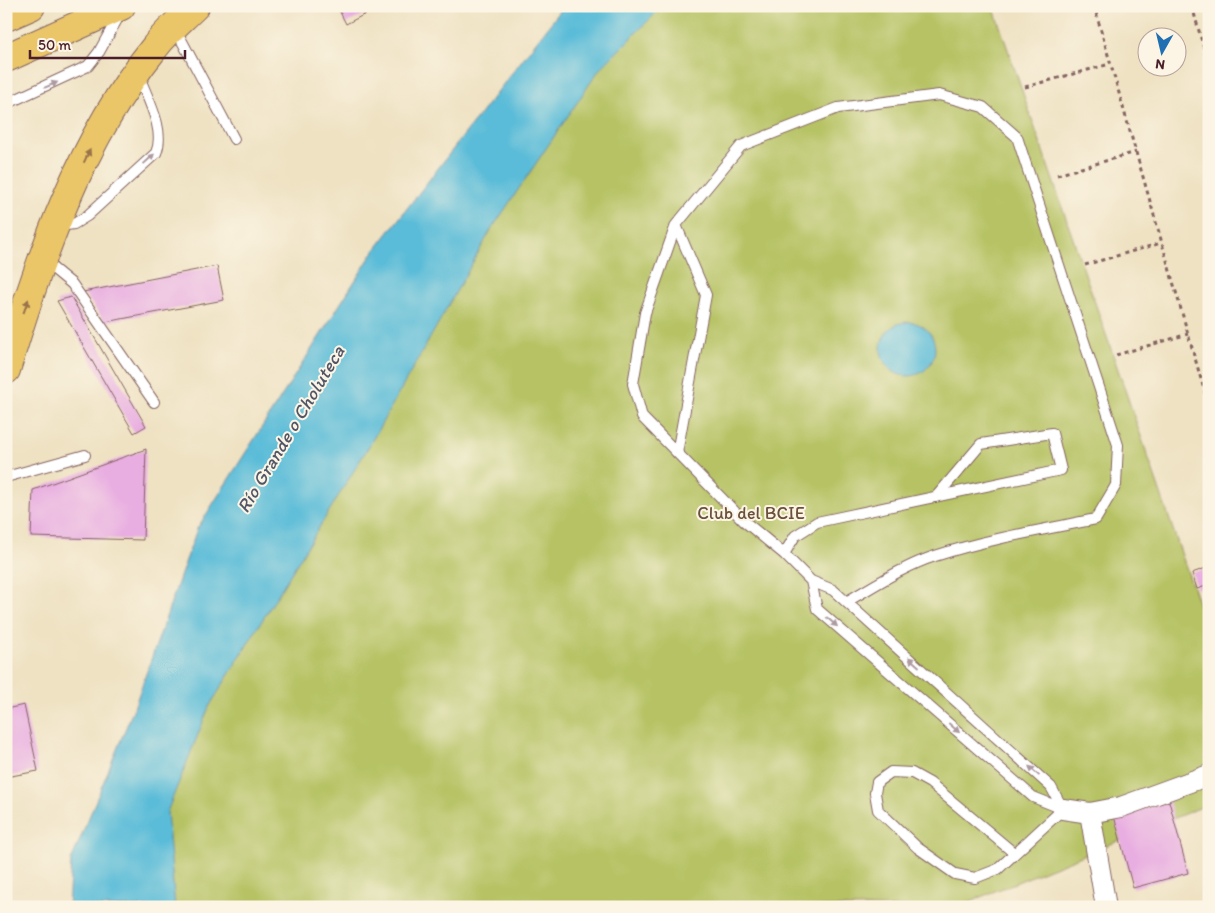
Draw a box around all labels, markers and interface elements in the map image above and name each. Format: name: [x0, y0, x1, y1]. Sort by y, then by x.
scale bar: [30, 28, 185, 60]
north arrow: [1138, 28, 1188, 78]
text: 50 m: [38, 36, 71, 54]
text: N: [1154, 55, 1166, 73]
one-way arrow: [44, 80, 58, 88]
one-way arrow: [83, 149, 91, 163]
one-way arrow: [143, 153, 155, 165]
one-way arrow: [23, 299, 30, 314]
water label: Río Grande o Choluteca: [231, 341, 350, 517]
park label: Club del BCIE: [697, 502, 805, 524]
one-way arrow: [825, 616, 837, 628]
one-way arrow: [907, 656, 920, 667]
one-way arrow: [948, 723, 961, 734]
one-way arrow: [1028, 765, 1040, 777]

